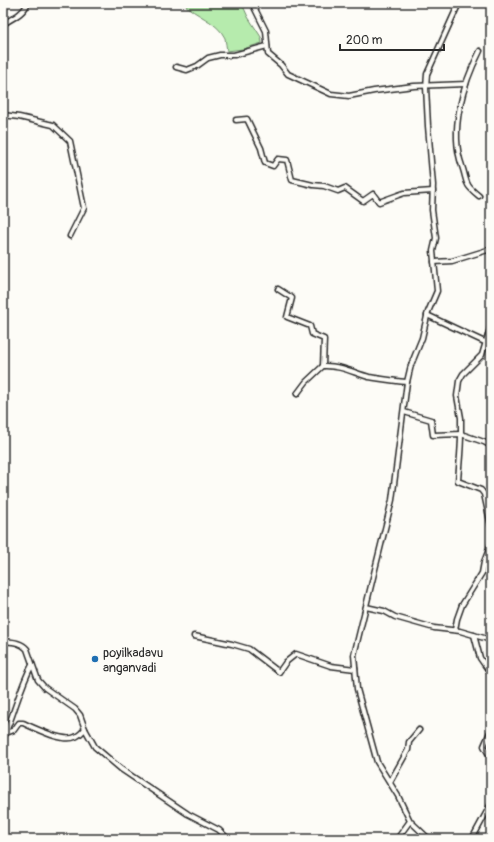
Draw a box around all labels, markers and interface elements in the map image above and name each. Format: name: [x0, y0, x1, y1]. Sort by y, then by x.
scale bar: [340, 26, 444, 52]
text: 200 m: [346, 33, 383, 48]
place label: poyilkadavu anganvadi: [103, 645, 163, 676]
marker: poyilkadavu anganvadi: [90, 654, 100, 664]

